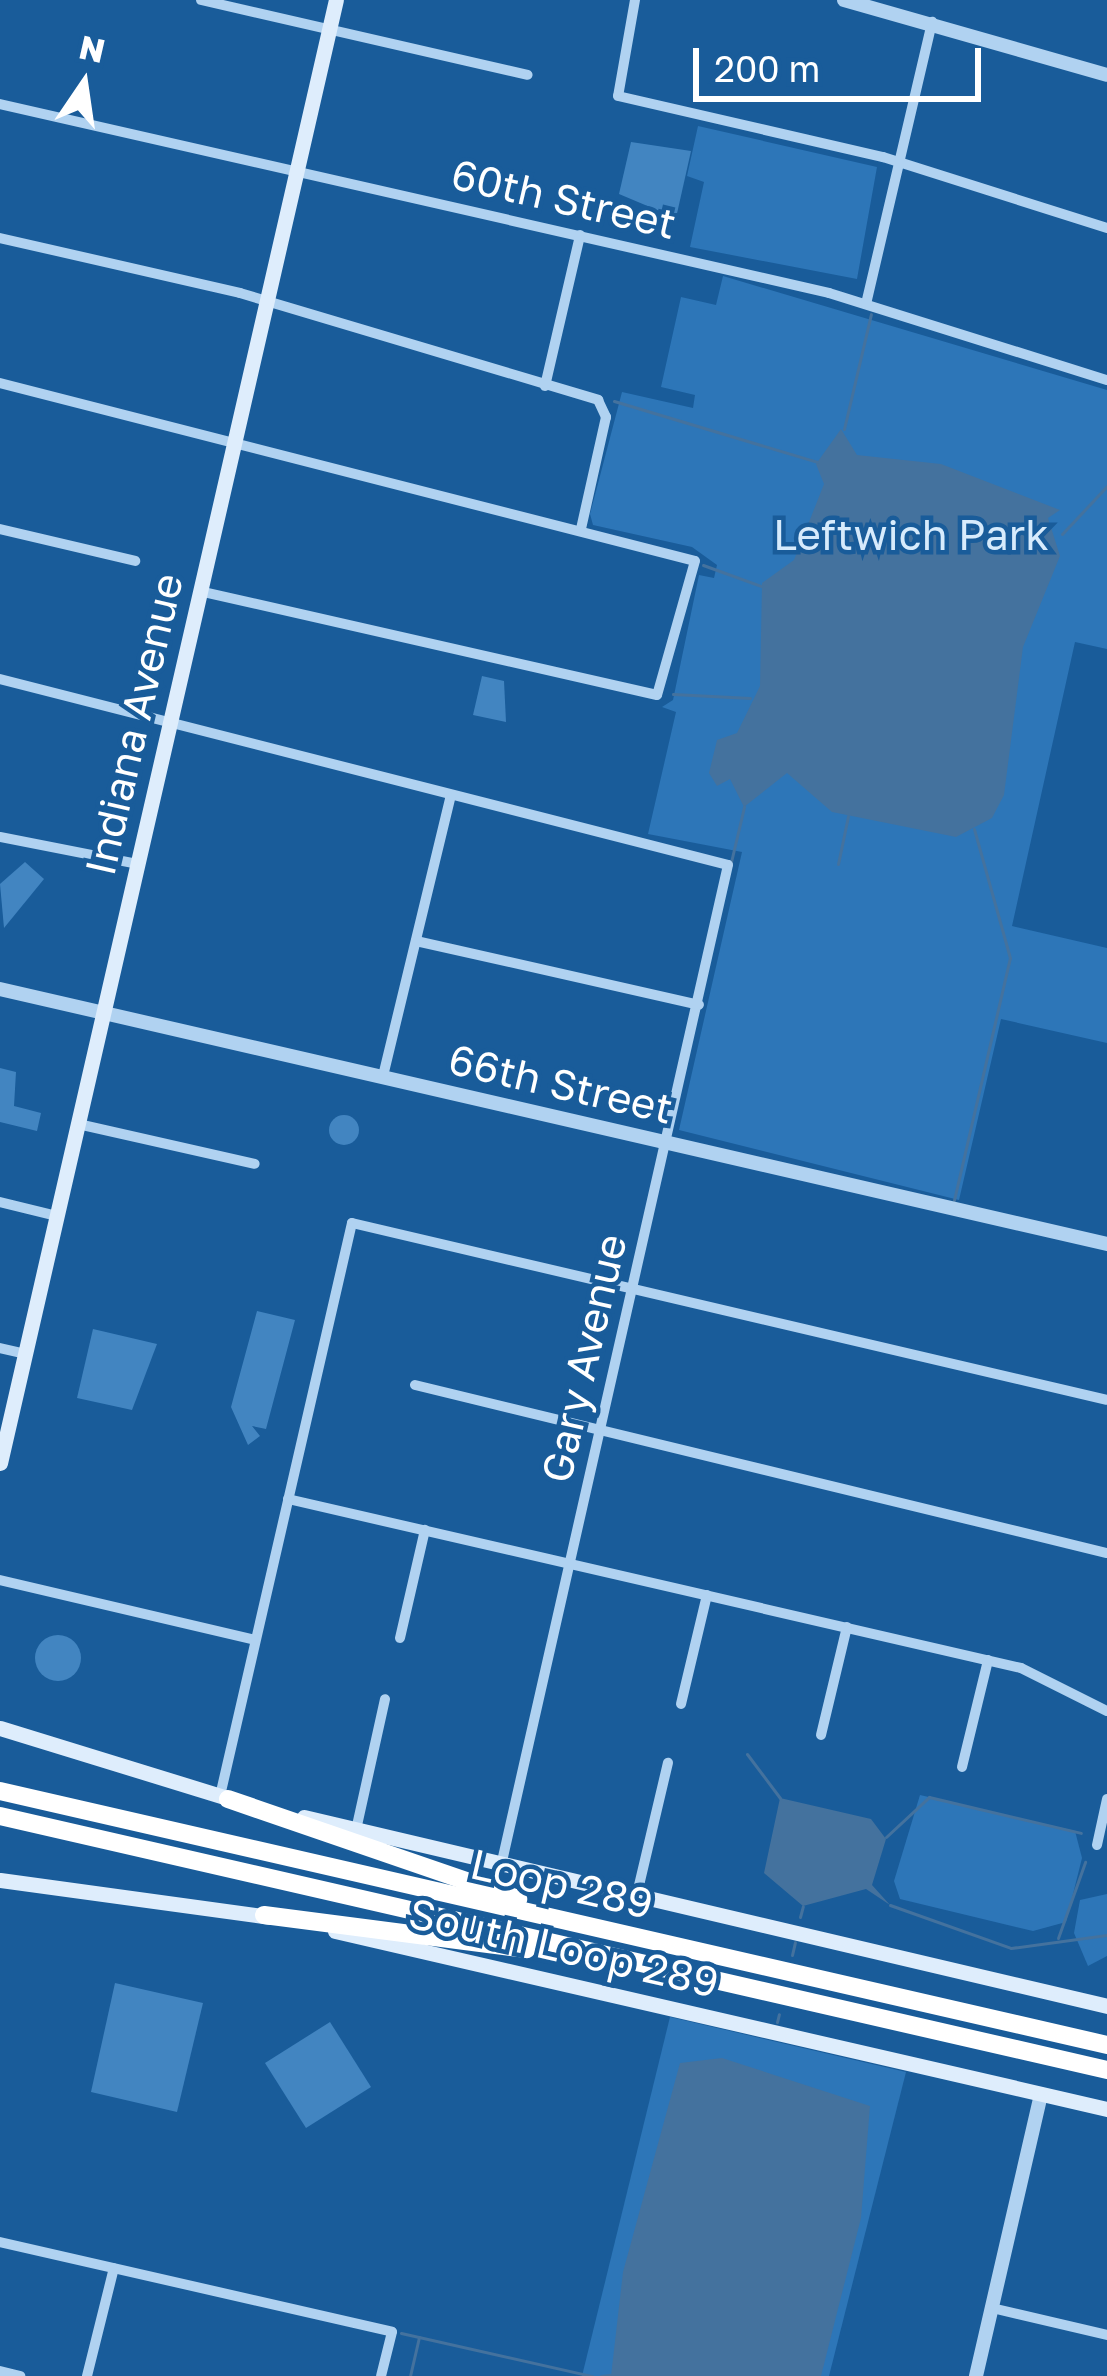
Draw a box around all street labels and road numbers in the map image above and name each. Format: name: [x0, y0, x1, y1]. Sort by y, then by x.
street label: 60th Street: [447, 148, 681, 248]
street label: Indiana Avenue: [74, 568, 192, 880]
street label: 66th Street: [444, 1033, 678, 1133]
street label: Gary Avenue: [530, 1229, 636, 1487]
street label: Loop 289: [466, 1838, 658, 1928]
street label: South Loop 289: [404, 1887, 724, 2007]

